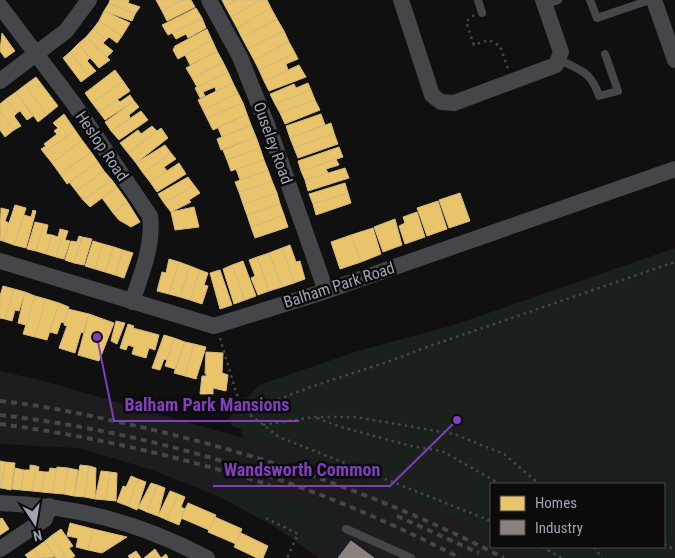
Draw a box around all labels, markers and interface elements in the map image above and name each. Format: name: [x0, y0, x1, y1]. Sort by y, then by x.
street label: Ouseley Road: [249, 99, 297, 187]
street label: Heslop Road: [72, 107, 132, 185]
street label: Balham Park Road: [281, 258, 397, 312]
callout: Balham Park Mansions: [114, 388, 299, 421]
text: Balham Park Mansions: [125, 394, 289, 415]
callout: Wandsworth Common: [213, 453, 390, 486]
text: Wandsworth Common: [224, 459, 380, 480]
legend: [490, 483, 665, 548]
text: Homes: [535, 494, 577, 512]
north arrow: [10, 498, 60, 548]
text: Industry: [535, 519, 583, 537]
text: N: [32, 527, 44, 544]

